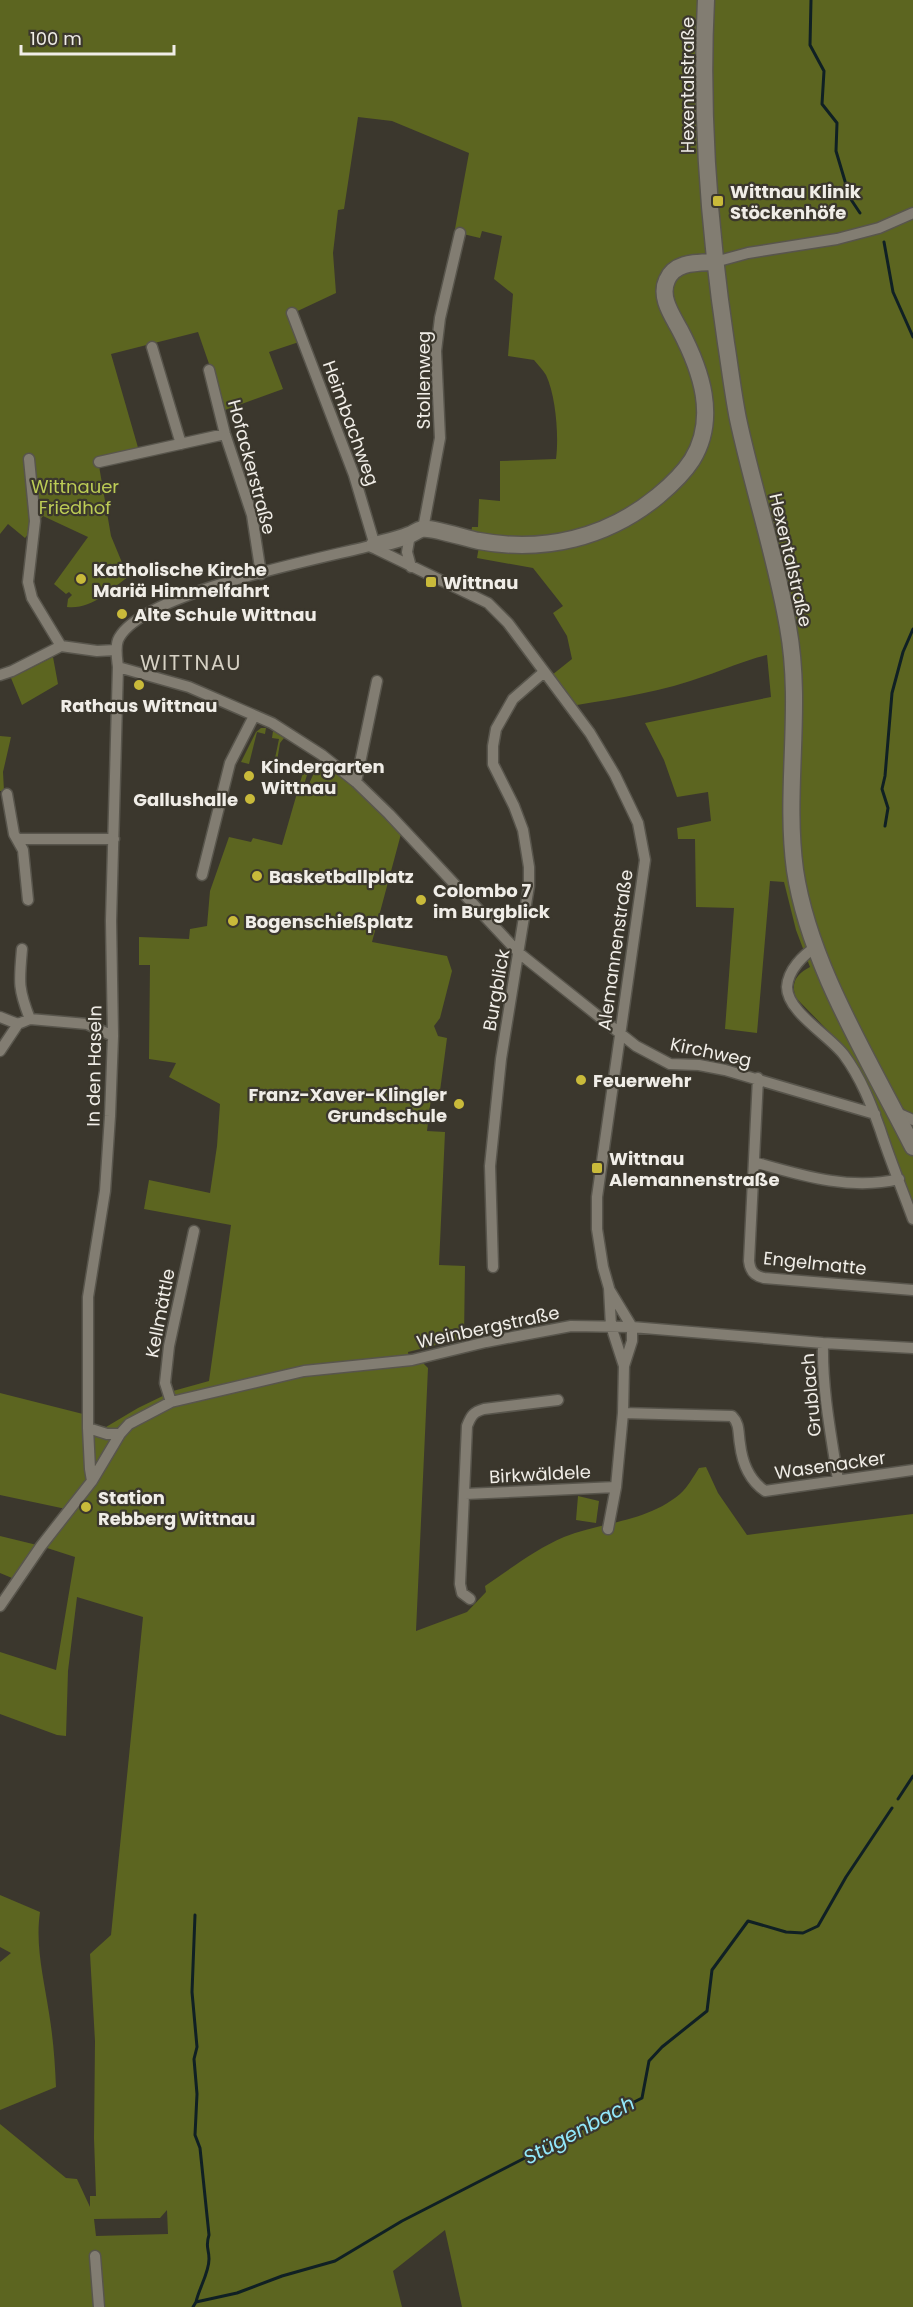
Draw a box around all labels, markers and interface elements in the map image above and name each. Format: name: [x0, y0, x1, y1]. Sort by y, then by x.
street label: Hexentalstraße: [675, 17, 700, 153]
scale bar: [21, 18, 174, 56]
text: 100 m: [30, 26, 82, 51]
place label: Wittnau Klinik Stöckenhöfe: [730, 179, 862, 225]
marker: Wittnau Klinik Stöckenhöfe: [711, 194, 725, 208]
street label: Stollenweg: [411, 331, 436, 429]
street label: Heimbachweg: [317, 357, 385, 489]
street label: Hofackerstraße: [222, 397, 282, 537]
park label: Wittnauer Friedhof: [31, 474, 119, 520]
street label: Hexentalstraße: [763, 491, 819, 629]
place label: Katholische Kirche Mariä Himmelfahrt: [93, 557, 270, 603]
place label: Wittnau: [443, 570, 518, 595]
marker: Katholische Kirche Mariä Himmelfahrt: [74, 572, 88, 586]
marker: Wittnau: [424, 575, 438, 589]
place label: Alte Schule Wittnau: [134, 602, 317, 627]
marker: Alte Schule Wittnau: [115, 607, 129, 621]
district label: WITTNAU: [140, 648, 242, 677]
marker: Rathaus Wittnau: [132, 678, 146, 692]
place label: Rathaus Wittnau: [61, 693, 217, 718]
place label: Kindergarten Wittnau: [261, 754, 385, 800]
marker: Kindergarten Wittnau: [242, 769, 256, 783]
place label: Gallushalle: [133, 787, 238, 812]
marker: Gallushalle: [243, 792, 257, 806]
place label: Basketballplatz: [269, 864, 414, 889]
street label: Alemannenstraße: [591, 868, 639, 1032]
marker: Basketballplatz: [250, 869, 264, 883]
place label: Colombo 7 im Burgblick: [433, 878, 551, 924]
marker: Colombo 7 im Burgblick: [414, 893, 428, 907]
place label: Bogenschießplatz: [245, 909, 413, 934]
marker: Bogenschießplatz: [226, 914, 240, 928]
street label: Burgblick: [477, 946, 516, 1033]
street label: In den Haseln: [80, 1005, 108, 1127]
street label: Kirchweg: [668, 1031, 754, 1073]
place label: Feuerwehr: [593, 1068, 692, 1093]
marker: Feuerwehr: [574, 1073, 588, 1087]
place label: Franz-Xaver-Klingler Grundschule: [249, 1082, 447, 1128]
marker: Franz-Xaver-Klingler Grundschule: [452, 1097, 466, 1111]
place label: Wittnau Alemannenstraße: [609, 1146, 779, 1192]
marker: Wittnau Alemannenstraße: [590, 1161, 604, 1175]
street label: Engelmatte: [762, 1245, 868, 1281]
street label: Kellmättle: [139, 1266, 181, 1360]
street label: Weinbergstraße: [414, 1300, 562, 1354]
street label: Grublach: [795, 1352, 827, 1438]
street label: Wasenacker: [773, 1445, 887, 1485]
street label: Birkwäldele: [489, 1459, 591, 1489]
place label: Station Rebberg Wittnau: [98, 1485, 255, 1531]
marker: Station Rebberg Wittnau: [79, 1500, 93, 1514]
water label: Stügenbach: [518, 2089, 640, 2171]

